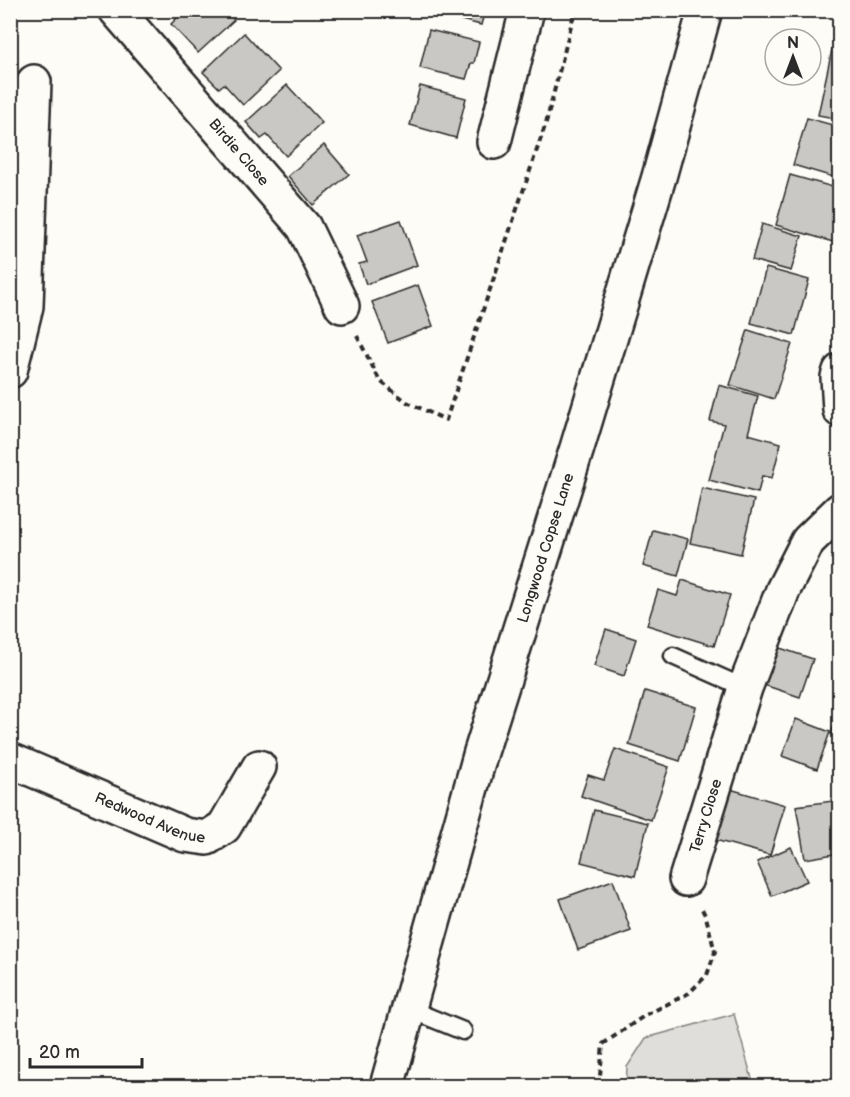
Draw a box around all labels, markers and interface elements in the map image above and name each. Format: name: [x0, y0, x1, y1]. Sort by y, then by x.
north arrow: [763, 27, 823, 87]
text: N: [787, 34, 799, 53]
street label: Birdie Close: [204, 115, 273, 190]
street label: Longwood Copse Lane: [513, 471, 578, 625]
street label: Terry Close: [686, 777, 726, 855]
street label: Redwood Avenue: [92, 788, 207, 848]
scale bar: [30, 1031, 142, 1069]
text: 20 m: [39, 1042, 80, 1063]

